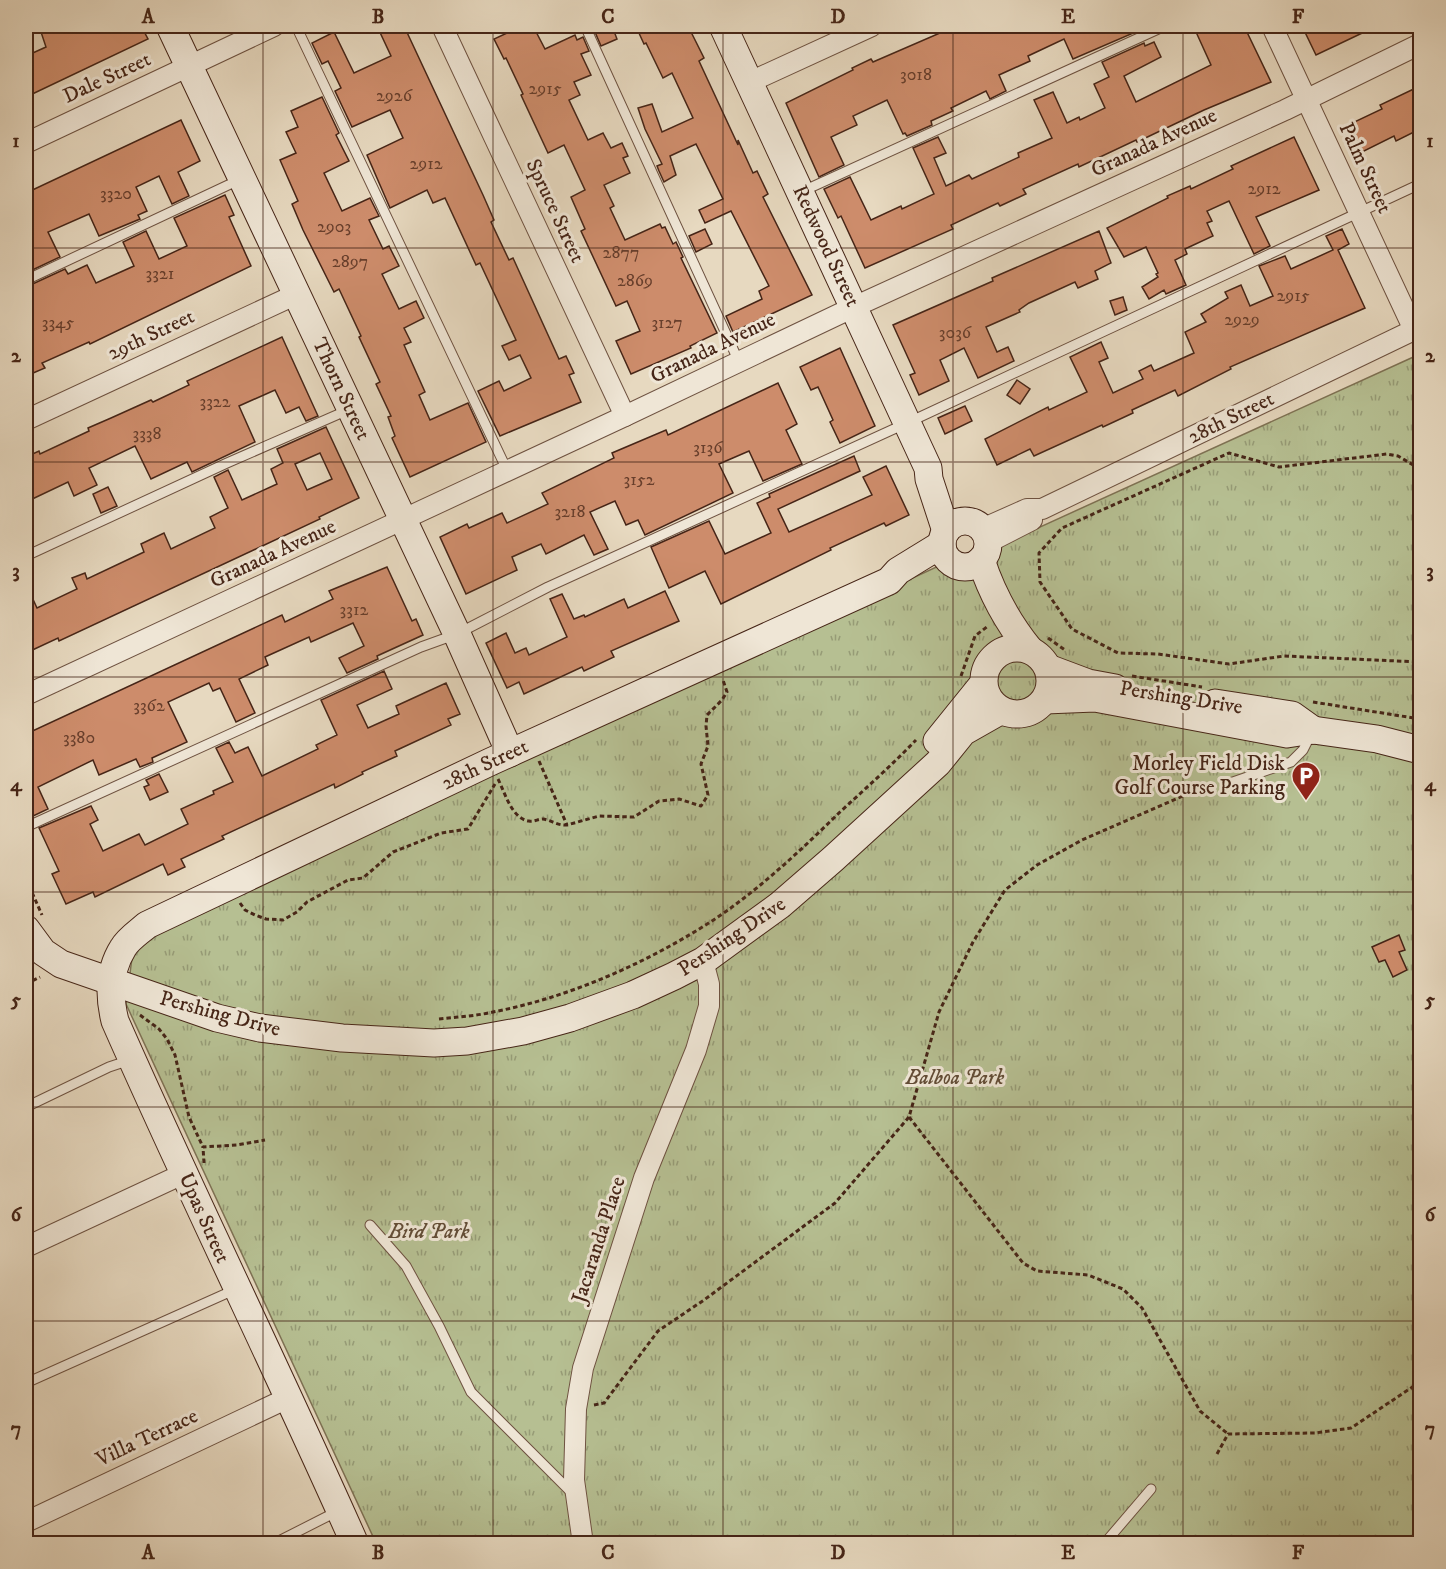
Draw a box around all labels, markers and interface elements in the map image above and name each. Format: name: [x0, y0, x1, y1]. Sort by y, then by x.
text: A: [141, 5, 156, 30]
text: B: [372, 5, 384, 30]
text: C: [601, 5, 615, 30]
text: D: [831, 5, 846, 30]
text: E: [1061, 5, 1075, 30]
text: F: [1292, 5, 1305, 30]
street label: Dale Street: [59, 46, 155, 110]
house number: 3018: [900, 64, 932, 86]
house number: 2915: [528, 78, 562, 100]
house number: 2926: [376, 85, 413, 107]
street label: Granada Avenue: [1087, 102, 1221, 183]
street label: Palm Street: [1333, 118, 1397, 218]
text: 1: [12, 129, 20, 154]
text: 1: [1426, 129, 1434, 154]
house number: 2912: [409, 153, 443, 175]
street label: Spruce Street: [520, 155, 590, 267]
house number: 2912: [1247, 178, 1281, 200]
street label: Redwood Street: [786, 181, 866, 311]
house number: 3320: [100, 183, 132, 205]
house number: 2903: [317, 216, 351, 238]
house number: 2877: [603, 242, 639, 264]
house number: 2897: [332, 251, 368, 273]
house number: 3321: [146, 263, 174, 285]
house number: 2869: [617, 270, 653, 292]
house number: 2915: [1276, 285, 1310, 307]
street label: 29th Street: [103, 304, 199, 366]
street label: Granada Avenue: [646, 306, 780, 389]
house number: 2929: [1224, 309, 1260, 331]
house number: 3345: [42, 312, 74, 334]
house number: 3127: [651, 312, 683, 334]
house number: 3036: [939, 322, 972, 344]
street label: Thorn Street: [306, 334, 376, 445]
text: 2: [11, 344, 22, 369]
text: 2: [1425, 344, 1436, 369]
street label: 28th Street: [1184, 386, 1279, 450]
house number: 3322: [199, 391, 231, 413]
house number: 3338: [132, 423, 162, 445]
house number: 3136: [693, 437, 723, 459]
house number: 3152: [624, 469, 655, 491]
house number: 3218: [554, 501, 586, 523]
street label: Granada Avenue: [206, 513, 340, 594]
text: 3: [12, 559, 20, 584]
text: 3: [1426, 559, 1434, 584]
house number: 3312: [340, 599, 369, 621]
street label: Pershing Drive: [1118, 675, 1245, 721]
house number: 3362: [133, 695, 165, 717]
house number: 3380: [63, 727, 95, 749]
street label: 28th Street: [437, 734, 533, 796]
place label: Morley Field Disk Golf Course Parking: [1115, 751, 1286, 801]
parking icon: Morley Field Disk Golf Course Parking: [1290, 760, 1322, 802]
text: 4: [10, 773, 23, 798]
text: 4: [1424, 773, 1437, 798]
street label: Pershing Drive: [673, 891, 791, 983]
street label: Pershing Drive: [157, 985, 284, 1043]
text: 5: [10, 988, 21, 1013]
text: 5: [1424, 988, 1435, 1013]
park label: Balboa Park: [905, 1065, 1005, 1091]
street label: Upas Street: [173, 1169, 236, 1268]
street label: Jacaranda Place: [566, 1173, 632, 1308]
text: 6: [11, 1203, 23, 1228]
text: 6: [1425, 1203, 1437, 1228]
park label: Bird Park: [387, 1219, 470, 1245]
street label: Villa Terrace: [91, 1403, 202, 1473]
text: 7: [11, 1417, 21, 1442]
text: 7: [1425, 1417, 1435, 1442]
text: A: [141, 1541, 156, 1566]
text: B: [372, 1541, 384, 1566]
text: C: [601, 1541, 615, 1566]
text: D: [831, 1541, 846, 1566]
text: E: [1061, 1541, 1075, 1566]
text: F: [1292, 1541, 1305, 1566]

